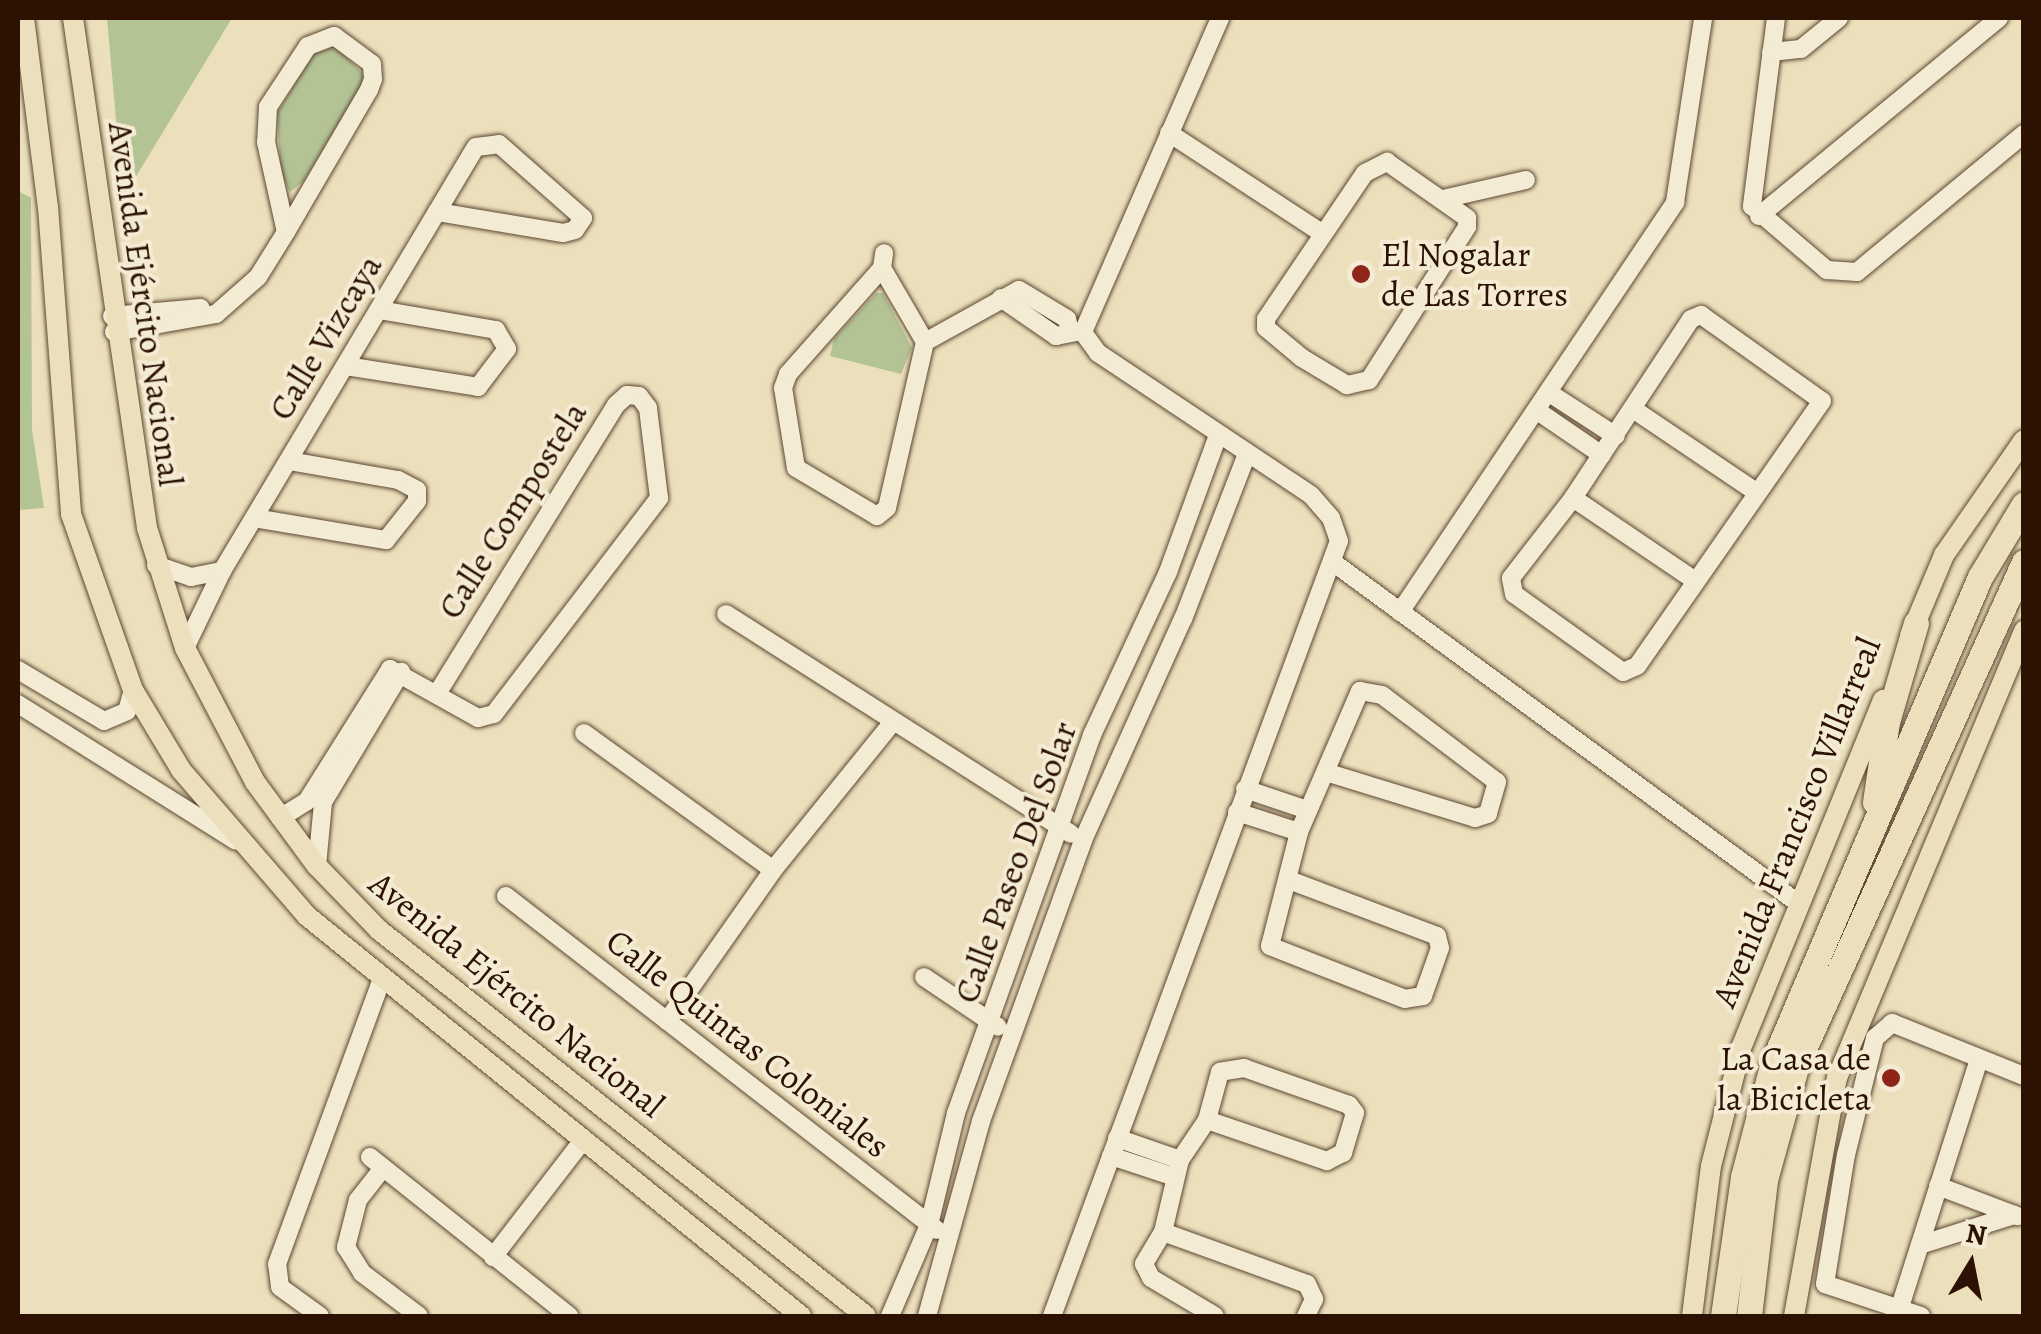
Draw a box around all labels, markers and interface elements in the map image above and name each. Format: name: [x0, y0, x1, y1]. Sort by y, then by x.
street label: Avenida Ejército Nacional: [100, 119, 192, 489]
place label: El Nogalar de Las Torres: [1381, 233, 1568, 315]
street label: Calle Vizcaya: [259, 247, 391, 427]
marker: El Nogalar de Las Torres: [1350, 263, 1372, 285]
street label: Calle Compostela: [429, 394, 595, 626]
street label: Avenida Francisco Villarreal: [1703, 631, 1889, 1013]
street label: Calle Paseo Del Solar: [945, 716, 1085, 1008]
street label: Avenida Ejército Nacional: [361, 862, 673, 1126]
street label: Calle Quintas Coloniales: [598, 920, 898, 1166]
place label: La Casa de la Bicicleta: [1717, 1037, 1871, 1119]
marker: La Casa de la Bicicleta: [1880, 1067, 1902, 1089]
north arrow: [1921, 1214, 2021, 1314]
text: N: [1963, 1214, 1990, 1255]

